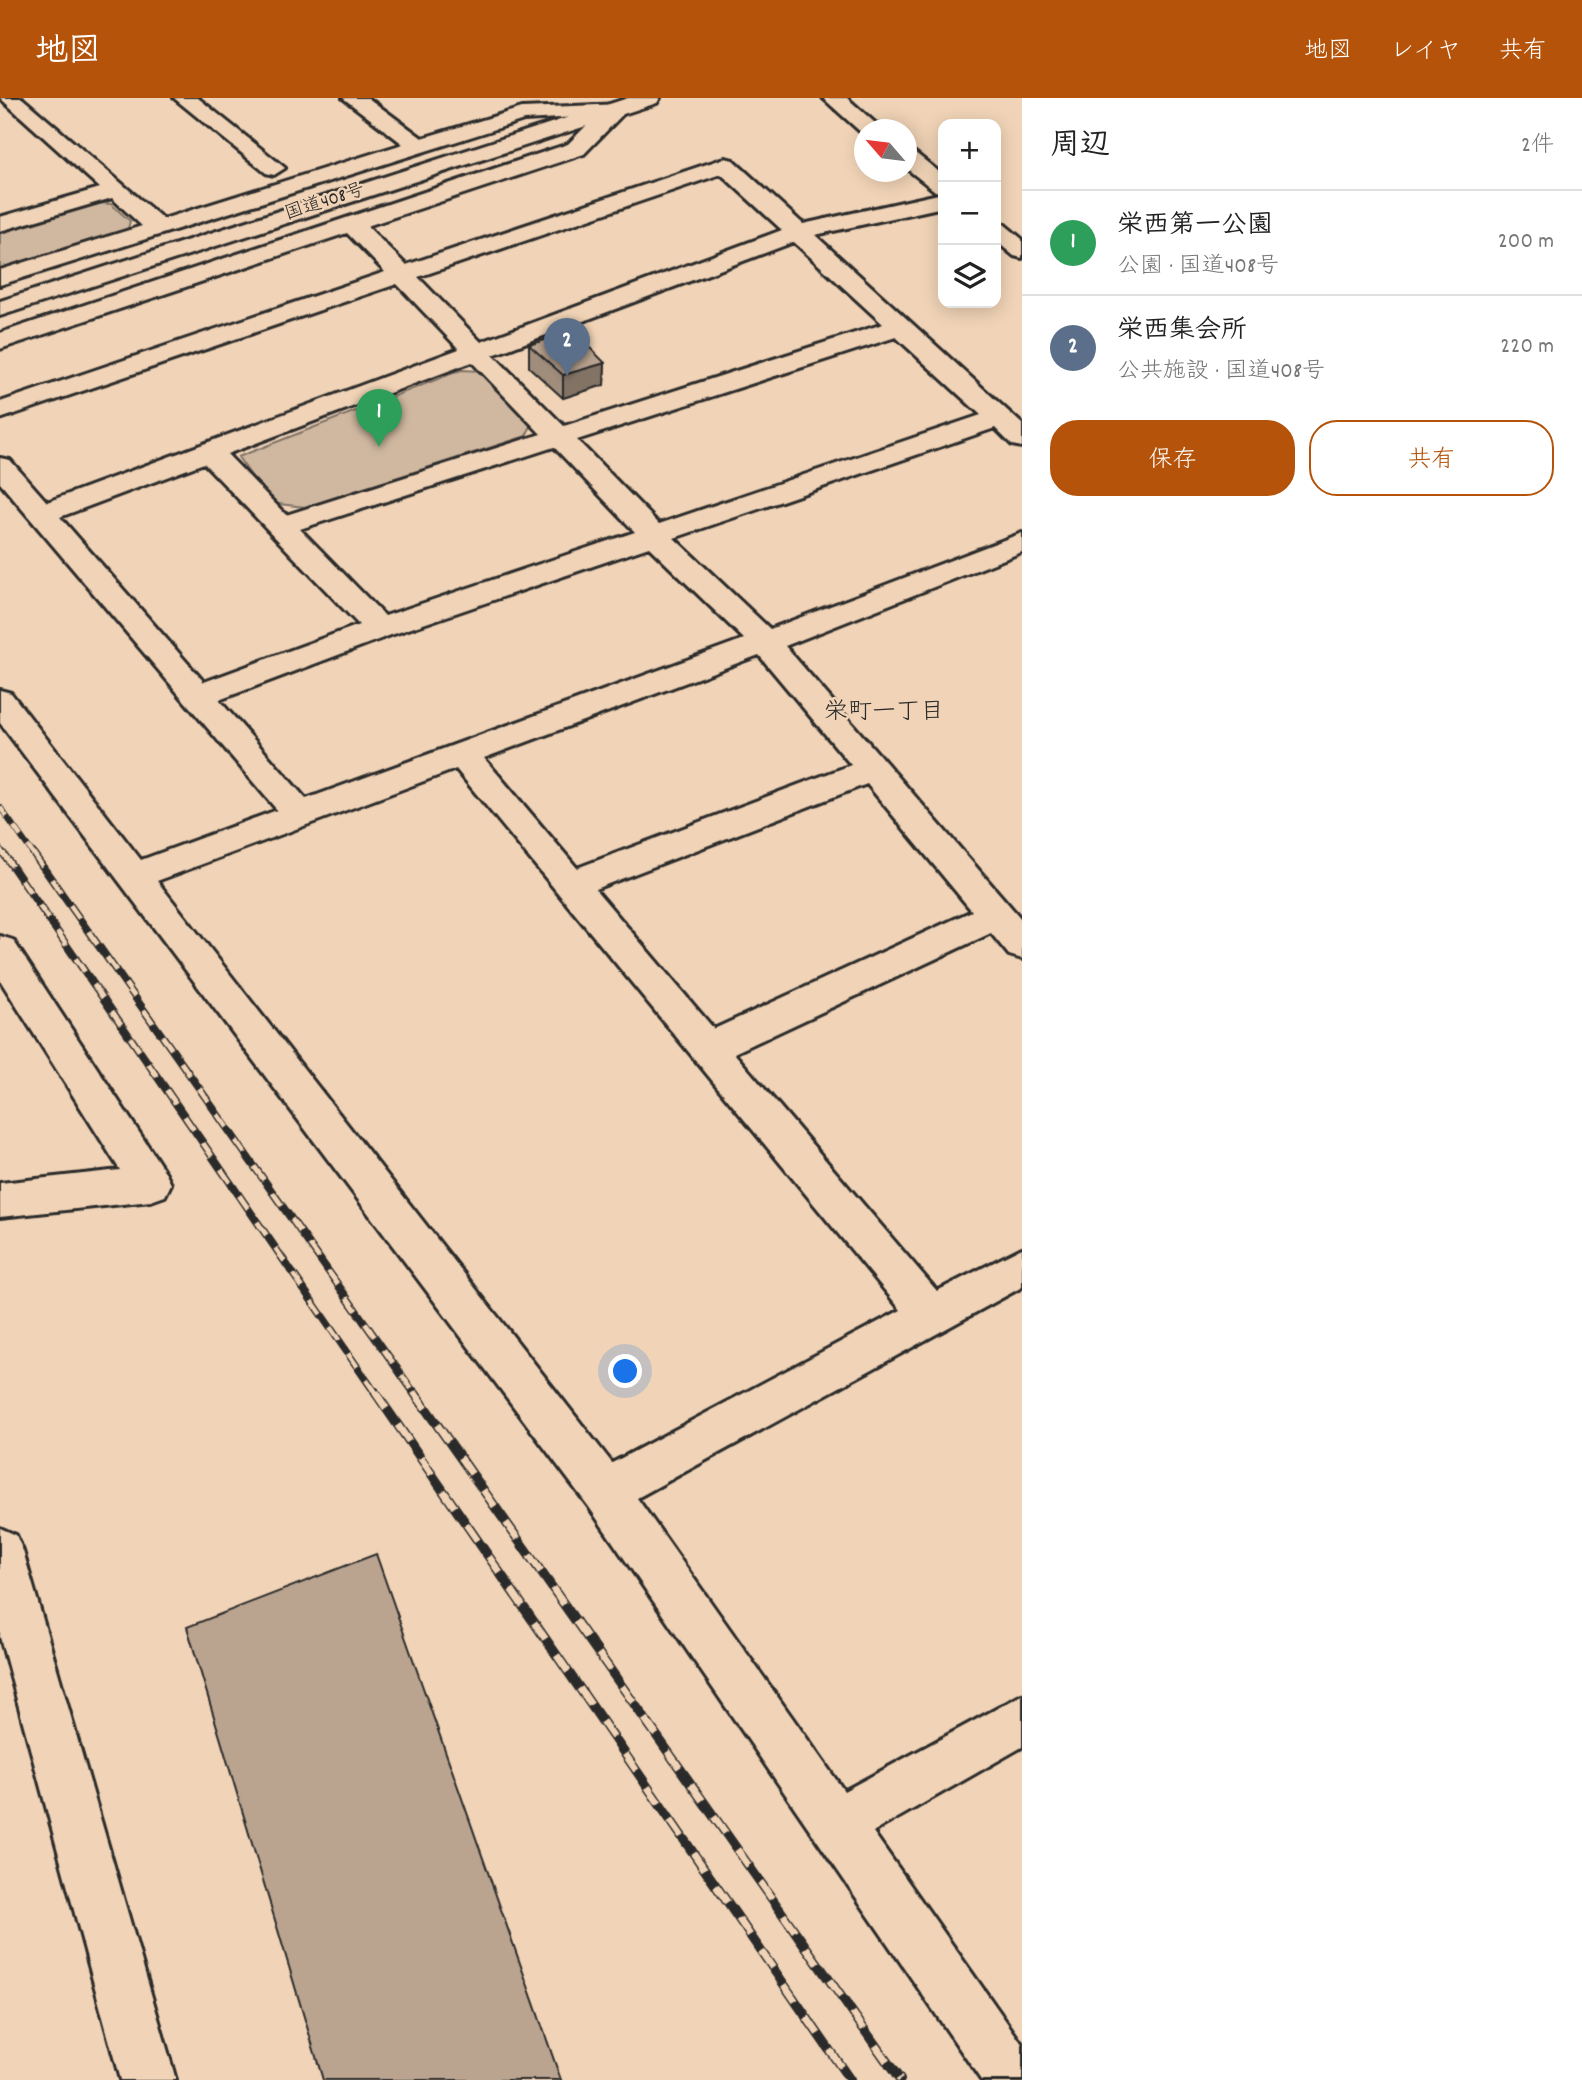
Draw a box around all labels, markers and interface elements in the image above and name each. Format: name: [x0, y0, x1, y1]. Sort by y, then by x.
text: 地図: [35, 30, 101, 77]
text: 地図: [1304, 35, 1352, 69]
text: レイヤ: [1390, 35, 1461, 69]
text: 共有: [1499, 35, 1547, 69]
north arrow: [854, 119, 917, 182]
map controls: [938, 119, 1001, 308]
button: +: [938, 119, 1001, 182]
text: 周辺: [1050, 126, 1110, 169]
text: 2件: [1521, 130, 1554, 163]
street label: 国道408号: [281, 177, 369, 229]
button: −: [938, 182, 1001, 245]
text: 栄西第一公園: [1117, 208, 1273, 245]
text: 1: [1070, 226, 1076, 259]
text: 200 m: [1498, 226, 1554, 259]
button: layers: [938, 245, 1001, 308]
text: 公園 · 国道408号: [1117, 251, 1279, 284]
text: 栄西集会所: [1117, 313, 1247, 350]
pin: 2: [544, 318, 590, 376]
text: 2: [1068, 331, 1078, 364]
text: 220 m: [1500, 331, 1554, 364]
text: 公共施設 · 国道408号: [1117, 356, 1325, 389]
pin: 1: [356, 389, 402, 447]
button: 保存: [1050, 420, 1295, 496]
button: 共有: [1309, 420, 1554, 496]
district label: 栄町一丁目: [824, 696, 944, 730]
your location: [608, 1354, 642, 1388]

